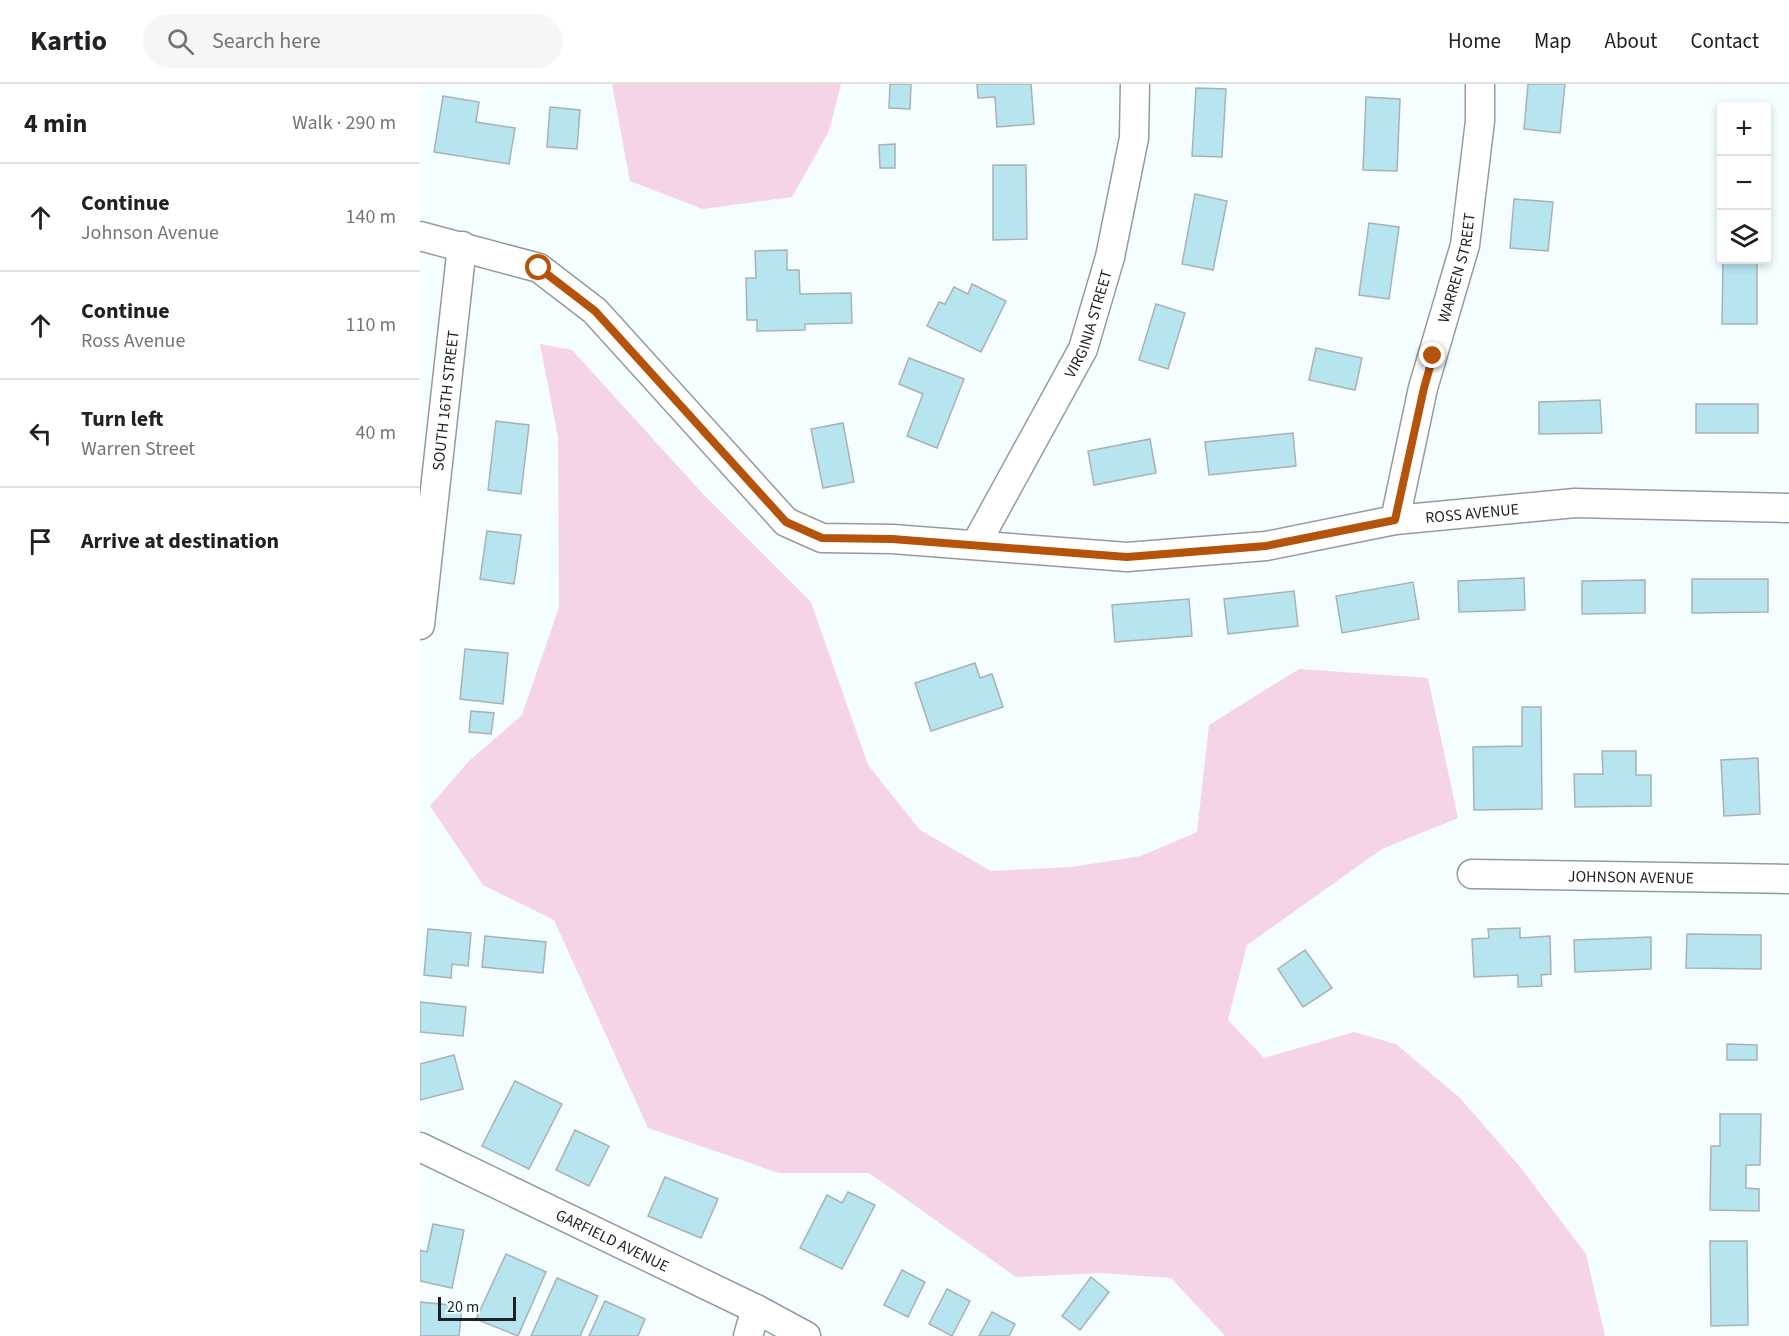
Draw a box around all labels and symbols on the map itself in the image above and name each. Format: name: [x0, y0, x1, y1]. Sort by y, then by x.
street label: WARREN STREET: [1433, 211, 1481, 326]
route start: [525, 254, 551, 280]
street label: VIRGINIA STREET: [1059, 267, 1118, 382]
street label: SOUTH 16TH STREET: [427, 329, 465, 472]
route end: [1419, 342, 1445, 368]
street label: ROSS AVENUE: [1424, 498, 1520, 529]
street label: JOHNSON AVENUE: [1568, 866, 1694, 890]
street label: GARFIELD AVENUE: [552, 1204, 673, 1278]
scale bar: [438, 1294, 516, 1322]

